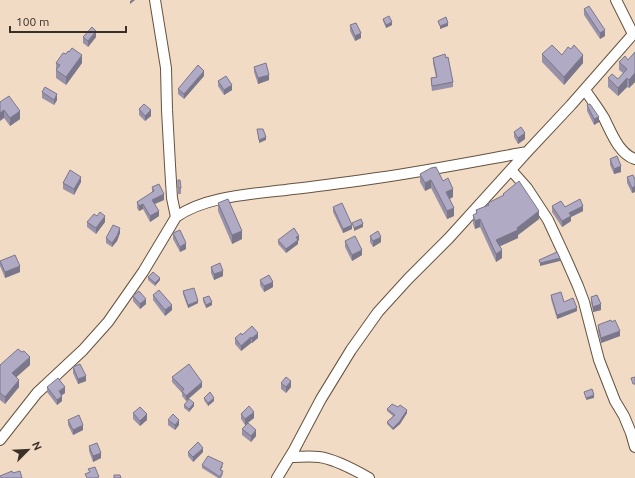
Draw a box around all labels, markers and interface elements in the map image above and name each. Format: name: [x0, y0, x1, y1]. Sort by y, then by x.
scale bar: [10, 8, 126, 34]
text: 100 m: [16, 15, 49, 28]
north arrow: [8, 430, 48, 470]
text: N: [30, 440, 44, 452]

